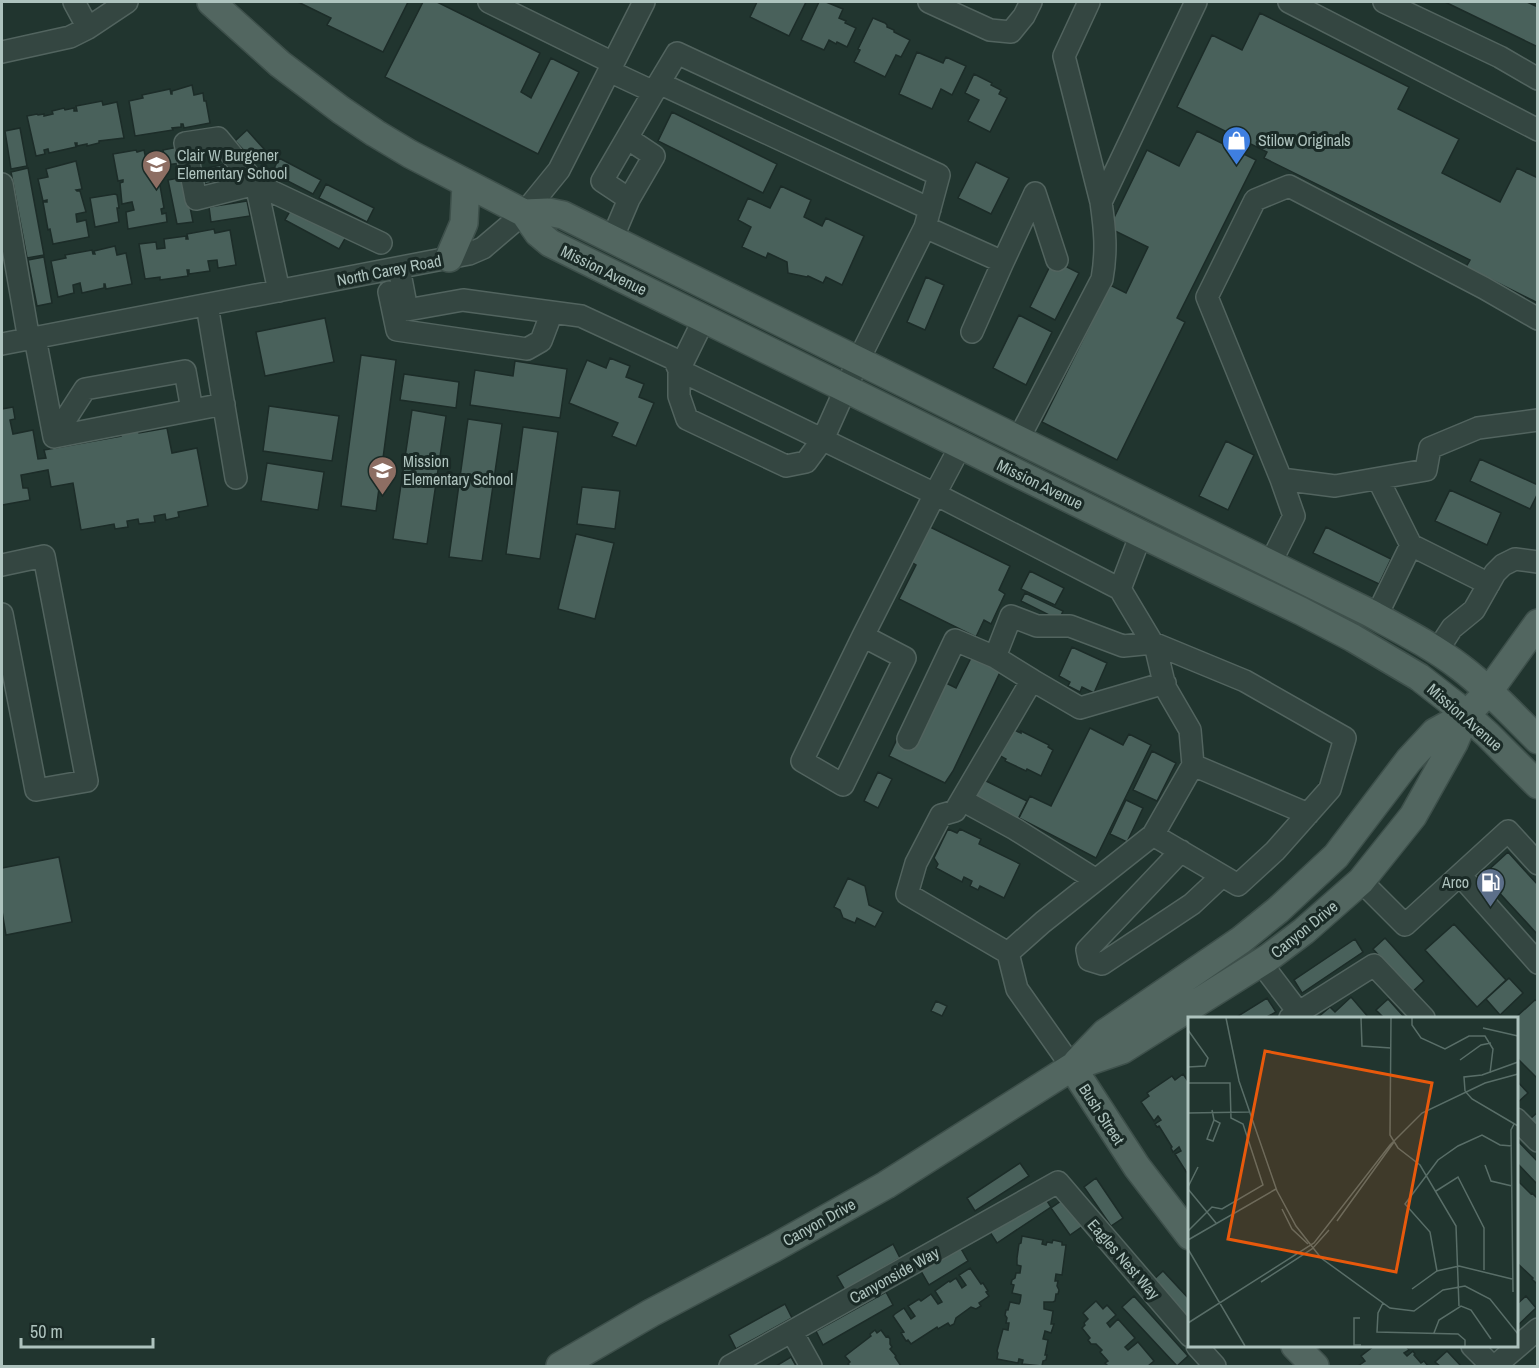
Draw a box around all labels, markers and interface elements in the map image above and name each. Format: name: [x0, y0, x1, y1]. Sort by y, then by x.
shop icon: Stilow Originals: [1221, 124, 1253, 166]
place label: Stilow Originals: [1258, 129, 1351, 151]
place label: Clair W Burgener Elementary School: [177, 144, 287, 184]
school or university icon: Clair W Burgener Elementary School: [140, 148, 172, 190]
street label: Mission Avenue: [557, 240, 651, 300]
street label: North Carey Road: [335, 249, 443, 291]
place label: Mission Elementary School: [403, 450, 513, 490]
school or university icon: Mission Elementary School: [366, 454, 398, 496]
street label: Mission Avenue: [993, 454, 1087, 514]
street label: Mission Avenue: [1423, 678, 1507, 756]
fuel station icon: Arco: [1474, 866, 1506, 908]
place label: Arco: [1441, 871, 1469, 893]
street label: Canyon Drive: [1266, 895, 1342, 963]
inset map: [1188, 1017, 1518, 1347]
street label: Bush Street: [1074, 1079, 1130, 1149]
street label: Canyon Drive: [779, 1193, 859, 1251]
street label: Eagles Nest Way: [1083, 1214, 1165, 1304]
street label: Canyonside Way: [845, 1241, 943, 1309]
scale bar: [21, 1311, 153, 1349]
text: 50 m: [30, 1319, 63, 1344]

